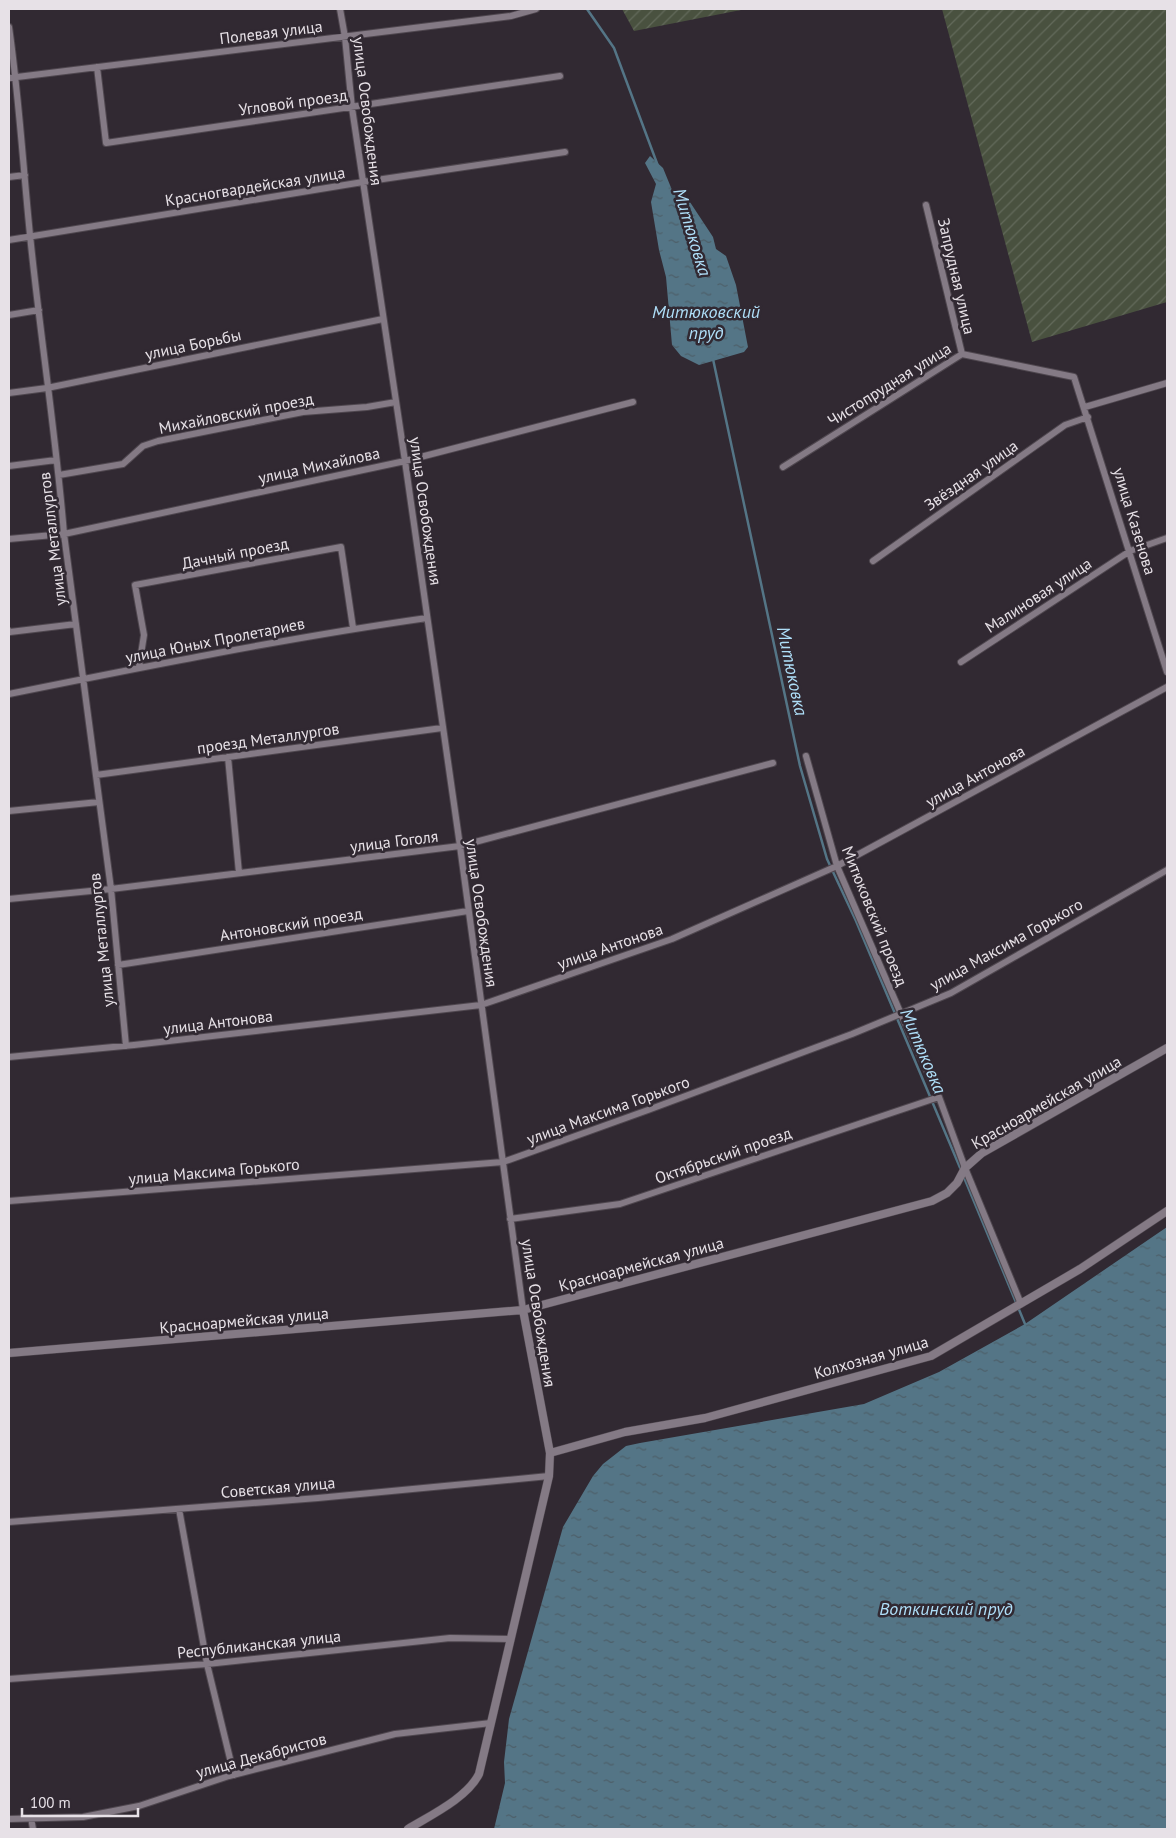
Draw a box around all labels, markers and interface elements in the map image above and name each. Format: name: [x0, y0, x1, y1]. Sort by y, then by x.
street label: Полевая улица: [218, 16, 324, 48]
street label: улица Освобождения: [349, 36, 387, 186]
street label: Угловой проезд: [237, 84, 349, 120]
street label: Красногвардейская улица: [164, 162, 346, 210]
water label: Митюковка: [668, 185, 717, 279]
street label: Запрудная улица: [934, 216, 980, 336]
water label: Митюковский пруд: [652, 300, 760, 344]
street label: улица Борьбы: [143, 324, 243, 364]
street label: Чистопрудная улица: [823, 338, 955, 430]
street label: Михайловский проезд: [157, 388, 315, 438]
street label: Звёздная улица: [920, 435, 1022, 515]
street label: улица Освобождения: [406, 436, 446, 586]
street label: улица Михайлова: [256, 442, 382, 488]
street label: улица Казенова: [1109, 465, 1161, 577]
street label: улица Металлургов: [34, 471, 70, 607]
street label: Дачный проезд: [180, 533, 290, 573]
street label: Малиновая улица: [981, 553, 1095, 637]
street label: улица Юных Пролетариев: [124, 613, 306, 667]
water label: Митюковка: [772, 624, 813, 718]
street label: проезд Металлургов: [196, 718, 340, 758]
street label: улица Антонова: [922, 741, 1028, 811]
street label: улица Гоголя: [349, 826, 439, 856]
street label: улица Освобождения: [462, 838, 502, 988]
street label: Митюковский проезд: [838, 843, 912, 989]
street label: улица Металлургов: [84, 872, 118, 1008]
street label: улица Максима Горького: [926, 894, 1086, 994]
street label: Антоновский проезд: [218, 903, 364, 945]
street label: улица Антонова: [555, 919, 665, 973]
street label: улица Антонова: [162, 1005, 274, 1039]
water label: Митюковка: [895, 1005, 952, 1097]
street label: Красноармейская улица: [967, 1051, 1125, 1153]
street label: улица Максима Горького: [524, 1071, 692, 1149]
street label: Октябрьский проезд: [652, 1122, 794, 1188]
street label: улица Максима Горького: [128, 1154, 300, 1188]
street label: Красноармейская улица: [556, 1232, 726, 1296]
street label: улица Освобождения: [517, 1238, 561, 1388]
street label: Красноармейская улица: [158, 1303, 330, 1337]
street label: Колхозная улица: [812, 1331, 930, 1383]
street label: Советская улица: [220, 1472, 336, 1502]
water label: Воткинский пруд: [879, 1597, 1013, 1620]
street label: Республиканская улица: [176, 1625, 342, 1663]
street label: улица Декабристов: [194, 1728, 328, 1782]
scale bar: [22, 1786, 139, 1818]
text: 100 m: [30, 1793, 71, 1812]

